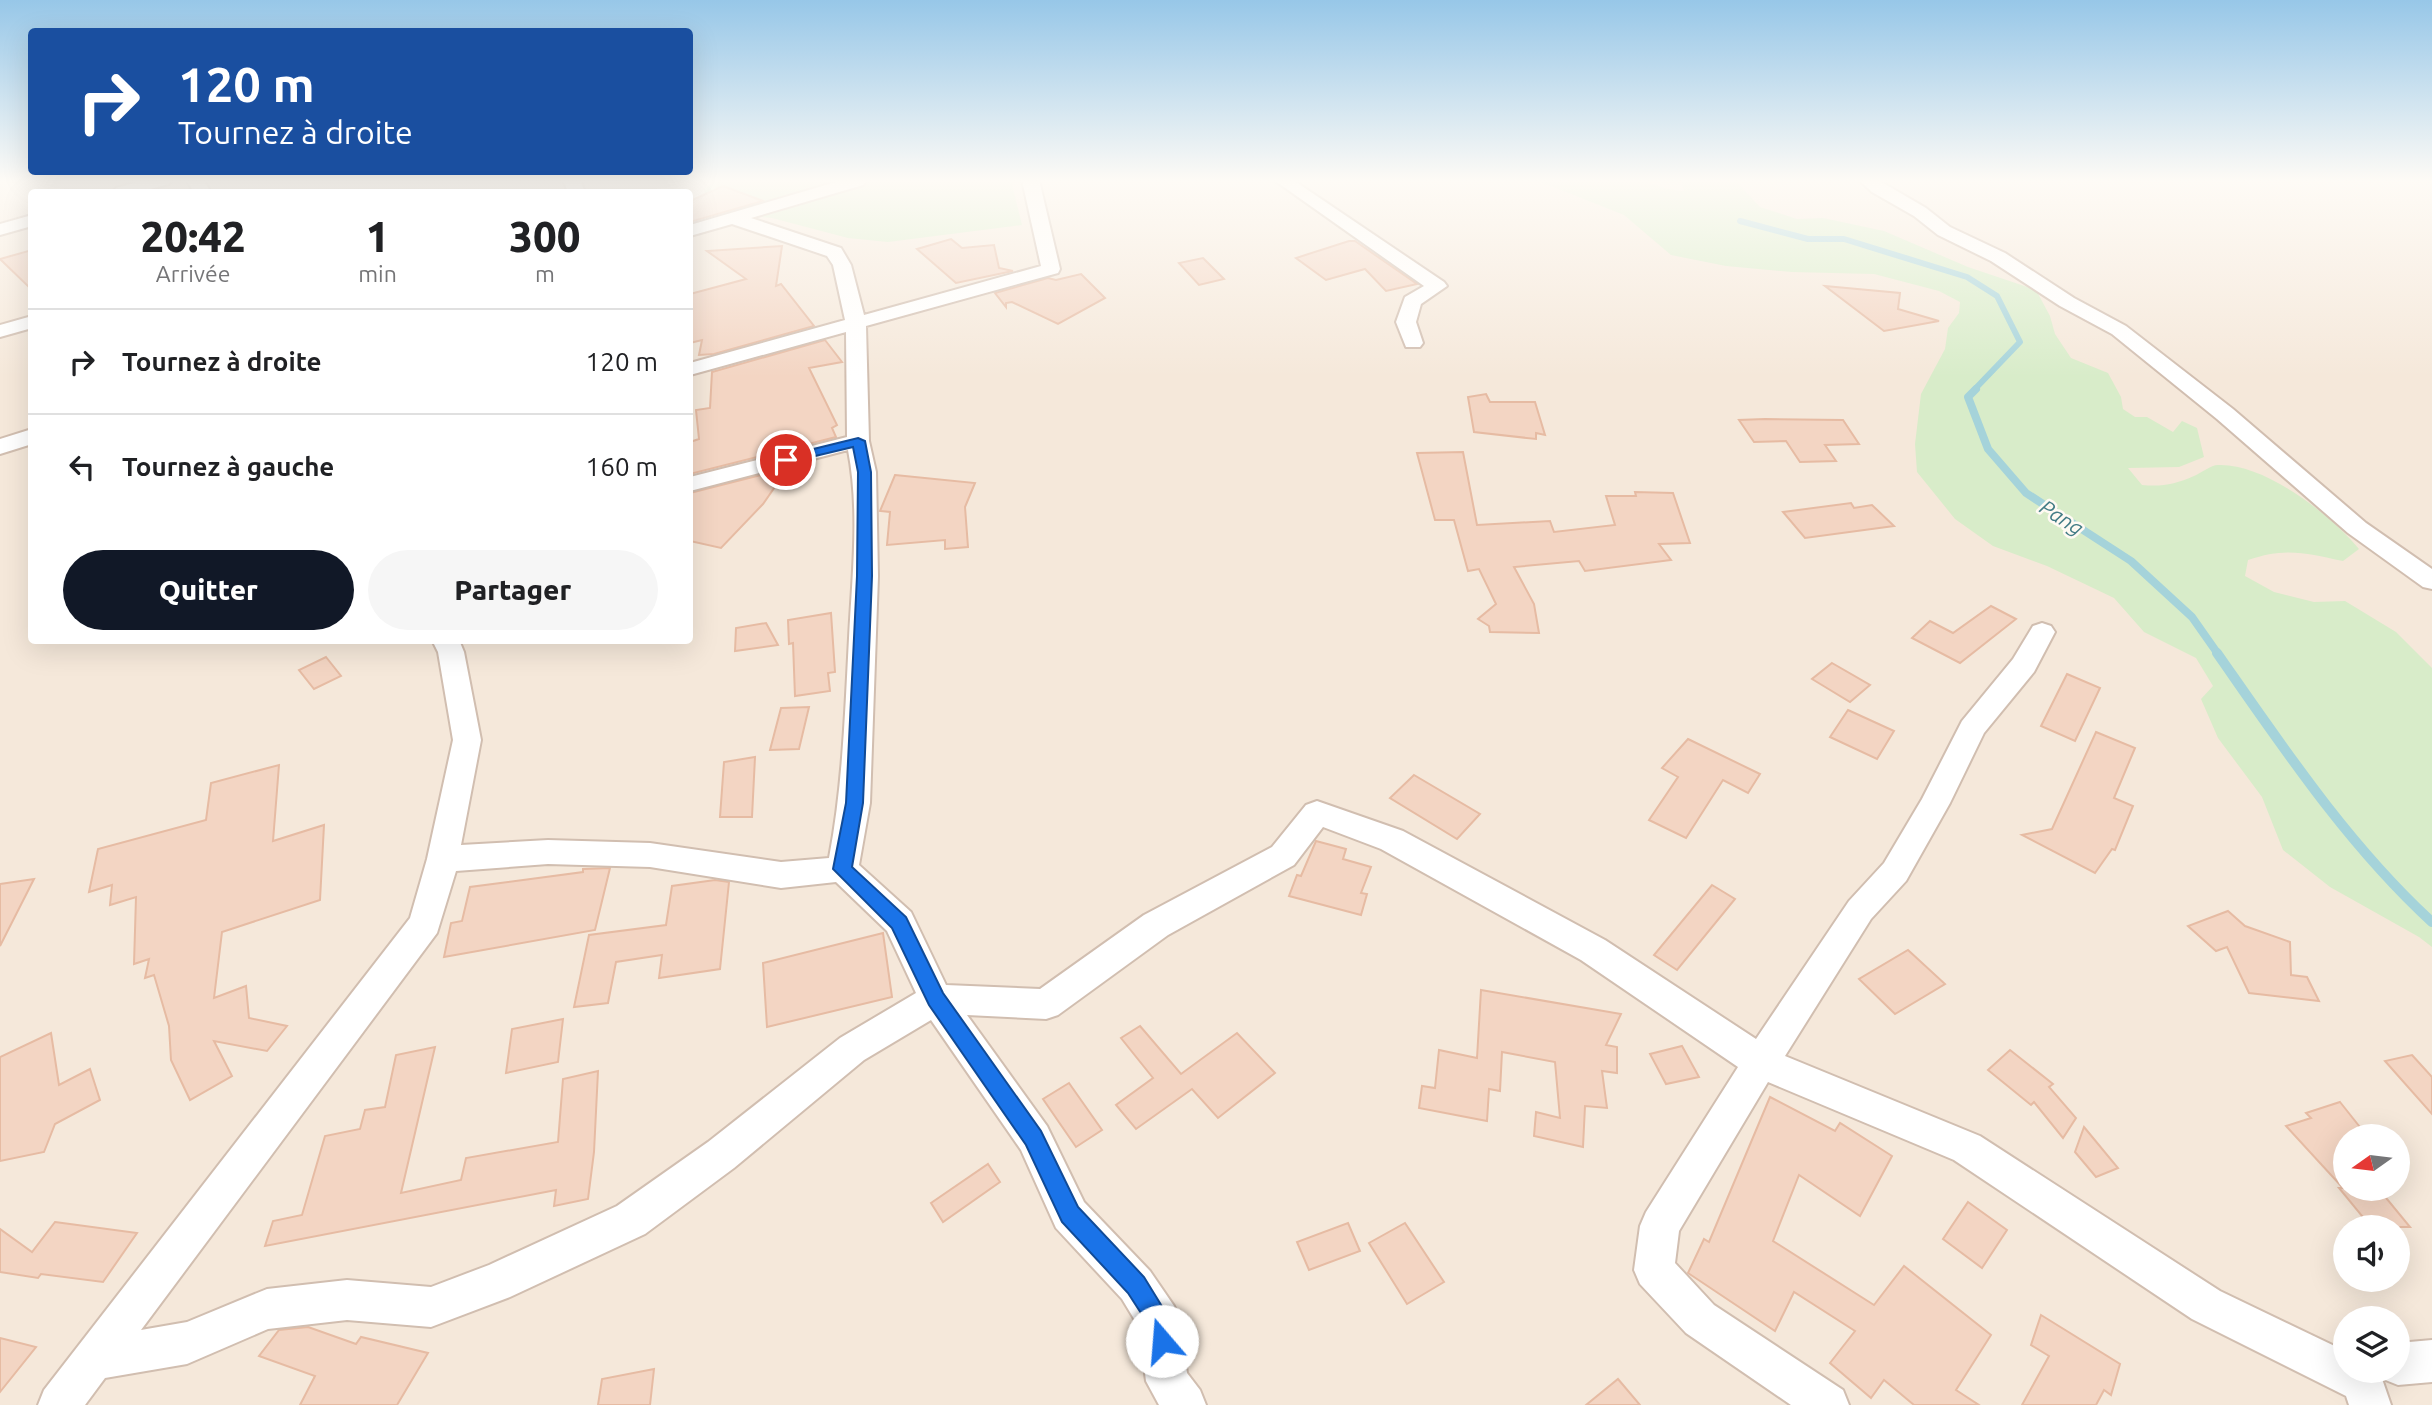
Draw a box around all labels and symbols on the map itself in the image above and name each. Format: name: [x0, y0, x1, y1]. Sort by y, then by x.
pin: [756, 430, 816, 490]
water label: Pang: [2036, 494, 2088, 540]
north arrow: [2333, 1124, 2410, 1200]
position arrow: [1125, 1304, 1199, 1378]

